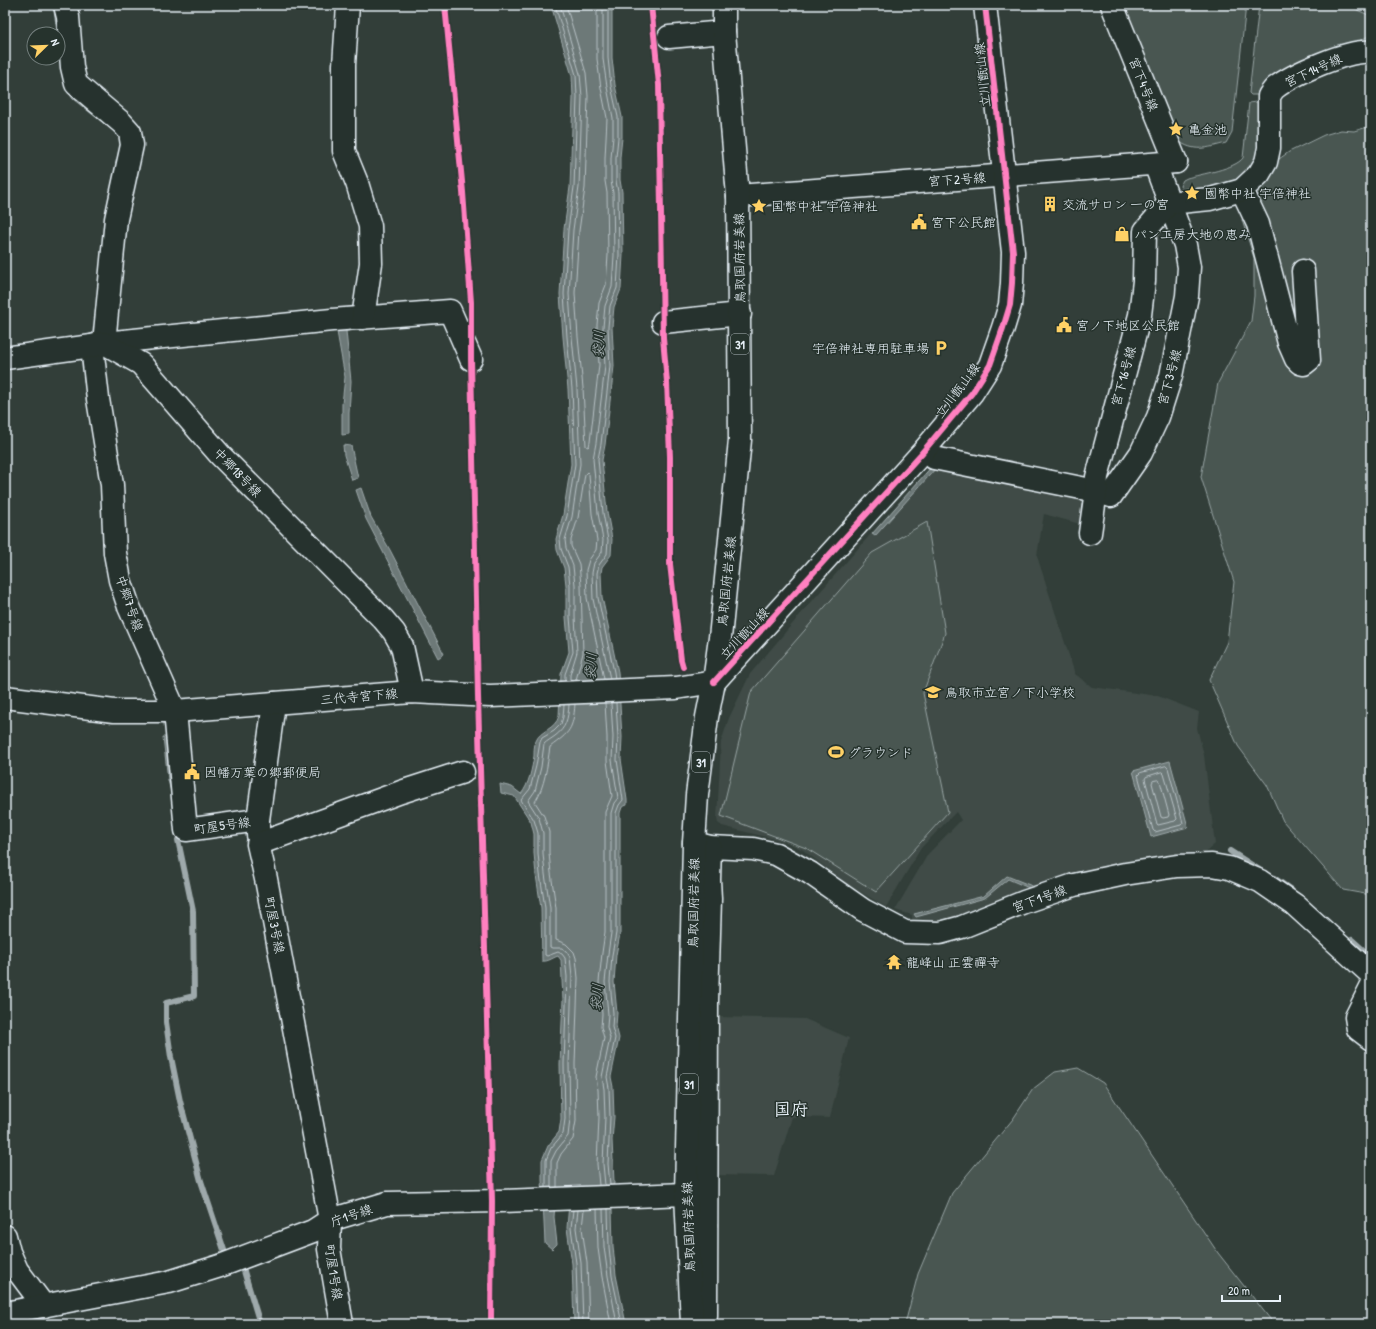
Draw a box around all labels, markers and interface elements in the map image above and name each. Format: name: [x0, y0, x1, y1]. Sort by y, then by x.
north arrow: [26, 26, 66, 66]
text: N: [48, 37, 63, 48]
street label: 立川甑山線: [970, 41, 994, 108]
street label: 宮下14号線: [1281, 48, 1346, 91]
street label: 宮下4号線: [1125, 54, 1163, 115]
place icon: 亀金池: [1167, 120, 1185, 138]
place label: 亀金池: [1188, 120, 1227, 138]
street label: 宮下2号線: [927, 168, 988, 190]
place icon: 國幣中社 宇倍神社: [1183, 184, 1201, 202]
place label: 國幣中社 宇倍神社: [1204, 184, 1311, 202]
building icon: 交流サロン 一の宮: [1041, 195, 1059, 213]
place label: 交流サロン 一の宮: [1062, 195, 1169, 213]
place icon: 国幣中社 宇倍神社: [750, 197, 768, 215]
place label: 国幣中社 宇倍神社: [771, 197, 878, 215]
street label: 鳥取国府岩美線: [729, 211, 749, 304]
public building icon: 宮下公民館: [910, 213, 928, 231]
place label: 宮下公民館: [931, 213, 996, 231]
shop icon: パン工房大地の恵み: [1113, 225, 1131, 243]
place label: パン工房大地の恵み: [1134, 225, 1251, 243]
public building icon: 宮ノ下地区公民館: [1055, 316, 1073, 334]
place label: 宮ノ下地区公民館: [1076, 316, 1180, 334]
water label: 袋川: [588, 330, 608, 358]
road number: 31: [731, 334, 749, 354]
place label: 宇倍神社専用駐車場: [812, 339, 929, 357]
parking icon: 宇倍神社専用駐車場: [932, 339, 950, 357]
street label: 宮下16号線: [1106, 343, 1140, 408]
street label: 宮下3号線: [1153, 346, 1185, 407]
street label: 立川甑山線: [930, 358, 984, 421]
street label: 中郷18号線: [210, 443, 267, 501]
street label: 鳥取国府岩美線: [712, 534, 740, 627]
street label: 中郷7号線: [112, 572, 148, 635]
street label: 立川甑山線: [715, 602, 773, 663]
water label: 袋川: [580, 651, 600, 681]
school or university icon: 鳥取市立宮ノ下小学校: [924, 683, 942, 701]
place label: 鳥取市立宮ノ下小学校: [945, 683, 1075, 701]
street label: 三代寺宮下線: [319, 684, 400, 708]
sports icon: グラウンド: [827, 743, 845, 761]
place label: グラウンド: [848, 743, 913, 761]
road number: 31: [692, 752, 710, 772]
public building icon: 因幡万葉の郷郵便局: [183, 763, 201, 781]
place label: 因幡万葉の郷郵便局: [204, 763, 321, 781]
street label: 町屋5号線: [192, 812, 253, 838]
street label: 鳥取国府岩美線: [683, 856, 703, 949]
street label: 宮下1号線: [1009, 880, 1070, 916]
street label: 町屋3号線: [261, 895, 290, 956]
temple icon: 龍峰山 正雲禪寺: [885, 953, 903, 971]
place label: 龍峰山 正雲禪寺: [906, 953, 1000, 971]
water label: 袋川: [585, 982, 607, 1012]
road number: 31: [680, 1074, 698, 1094]
district label: 国府: [774, 1097, 808, 1120]
street label: 鳥取国府岩美線: [677, 1180, 699, 1273]
street label: 庁1号線: [327, 1199, 376, 1231]
street label: 町屋1号線: [321, 1243, 347, 1302]
scale bar: [1222, 1277, 1280, 1303]
text: 20 m: [1228, 1282, 1250, 1299]

